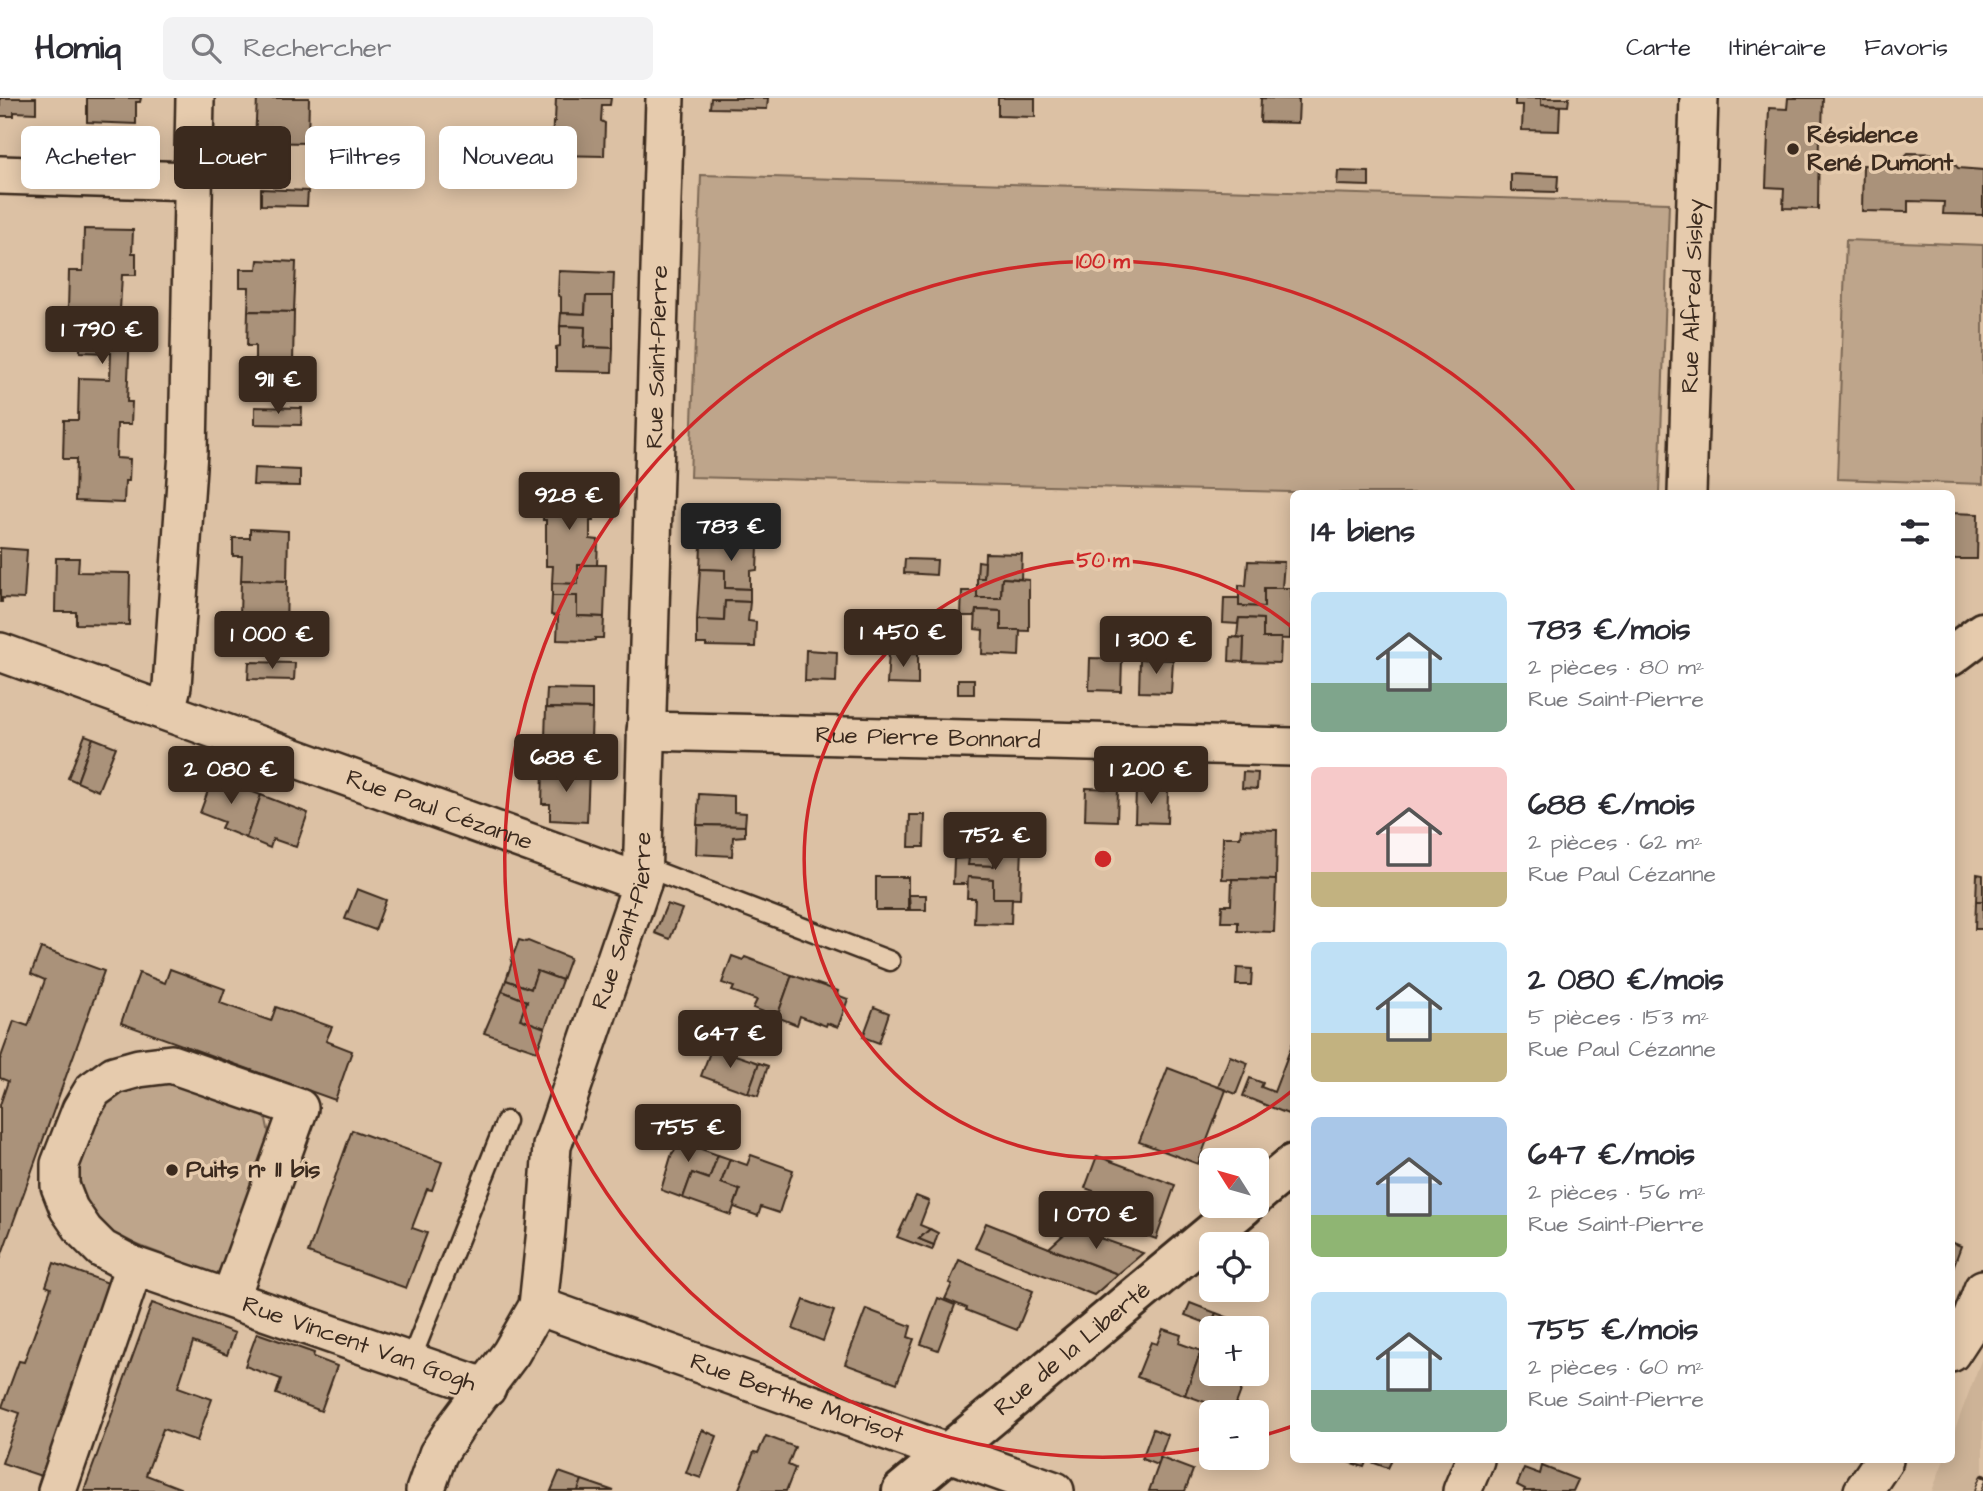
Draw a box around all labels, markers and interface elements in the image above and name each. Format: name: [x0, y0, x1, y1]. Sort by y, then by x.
search box: [163, 17, 653, 80]
text: Homiq: [35, 25, 121, 71]
icon: search: [187, 29, 225, 67]
text: Rechercher: [243, 30, 391, 66]
text: Carte: [1626, 31, 1691, 65]
text: Itinéraire: [1729, 31, 1826, 65]
text: Favoris: [1864, 31, 1948, 65]
place label: Résidence René Dumont: [1807, 118, 1954, 180]
chip: Acheter: [21, 126, 160, 189]
chip: Louer: [174, 126, 291, 189]
chip: Filtres: [305, 126, 425, 189]
chip: Nouveau: [439, 126, 577, 189]
marker: Résidence René Dumont: [1785, 141, 1801, 157]
street label: Rue Alfred Sisley: [1673, 198, 1714, 394]
text: 100 m: [1076, 247, 1131, 276]
street label: Rue Saint-Pierre: [638, 265, 677, 449]
pin: 1 790 €: [37, 306, 167, 366]
text: 1 790 €: [61, 313, 143, 345]
pin: 911 €: [229, 356, 327, 416]
text: 911 €: [255, 363, 301, 395]
pin: 928 €: [520, 472, 618, 532]
text: 928 €: [535, 479, 603, 511]
pin: 783 €: [682, 504, 780, 563]
text: 783 €: [697, 510, 765, 542]
text: 14 biens: [1311, 511, 1415, 553]
icon: filters: [1896, 513, 1934, 551]
text: 50 m: [1077, 546, 1130, 575]
text: 783 €/mois: [1528, 609, 1691, 651]
pin: 1 450 €: [838, 610, 968, 669]
pin: 1 000 €: [207, 612, 337, 671]
text: 1 450 €: [860, 616, 946, 648]
pin: 1 300 €: [1091, 616, 1221, 676]
text: 1 000 €: [230, 618, 314, 650]
icon: home: [1367, 620, 1451, 704]
text: 1 300 €: [1116, 623, 1196, 655]
text: 2 pièces · 80 m²: [1528, 651, 1704, 683]
text: Rue Saint-Pierre: [1528, 683, 1704, 715]
street label: Rue Pierre Bonnard: [815, 718, 1041, 758]
pin: 688 €: [517, 734, 615, 794]
text: 688 €: [530, 741, 602, 773]
pin: 2 080 €: [166, 746, 296, 806]
pin: 1 200 €: [1086, 746, 1216, 806]
text: 2 080 €: [184, 753, 278, 785]
text: 1 200 €: [1110, 753, 1192, 785]
street label: Rue Paul Cézanne: [341, 761, 537, 859]
text: 688 €/mois: [1528, 784, 1695, 826]
icon: home: [1367, 795, 1451, 879]
pin: 752 €: [946, 812, 1044, 872]
text: 752 €: [959, 819, 1031, 851]
text: 2 pièces · 62 m²: [1528, 826, 1703, 858]
street label: Rue Saint-Pierre: [583, 831, 660, 1014]
centre of rings: [1091, 847, 1115, 871]
text: Rue Paul Cézanne: [1528, 858, 1716, 890]
text: 2 080 €/mois: [1528, 959, 1724, 1001]
icon: home: [1367, 970, 1451, 1054]
text: 5 pièces · 153 m²: [1528, 1001, 1709, 1033]
pin: 647 €: [681, 1010, 779, 1070]
text: 647 €: [694, 1017, 766, 1049]
text: Rue Paul Cézanne: [1528, 1033, 1716, 1065]
pin: 755 €: [639, 1104, 737, 1164]
text: 755 €: [651, 1111, 725, 1143]
text: 647 €/mois: [1528, 1134, 1695, 1176]
icon: home: [1367, 1145, 1451, 1229]
north arrow: [1199, 1148, 1269, 1218]
map controls: [1199, 1148, 1269, 1470]
place label: Puits n° 11 bis: [186, 1153, 320, 1187]
marker: Puits n° 11 bis: [164, 1162, 180, 1178]
text: 2 pièces · 56 m²: [1528, 1176, 1706, 1208]
pin: 1 070 €: [1031, 1192, 1161, 1251]
text: 1 070 €: [1055, 1198, 1137, 1230]
text: Rue Saint-Pierre: [1528, 1208, 1704, 1240]
button: locate: [1199, 1232, 1269, 1302]
street label: Rue de la Liberté: [987, 1273, 1158, 1424]
street label: Rue Vincent Van Gogh: [238, 1288, 481, 1400]
text: 755 €/mois: [1528, 1309, 1698, 1351]
button: +: [1199, 1316, 1269, 1386]
icon: home: [1367, 1320, 1451, 1404]
street label: Rue Berthe Morisot: [685, 1345, 909, 1453]
text: 2 pièces · 60 m²: [1528, 1351, 1704, 1383]
text: Rue Saint-Pierre: [1528, 1383, 1704, 1415]
button: −: [1199, 1400, 1269, 1470]

